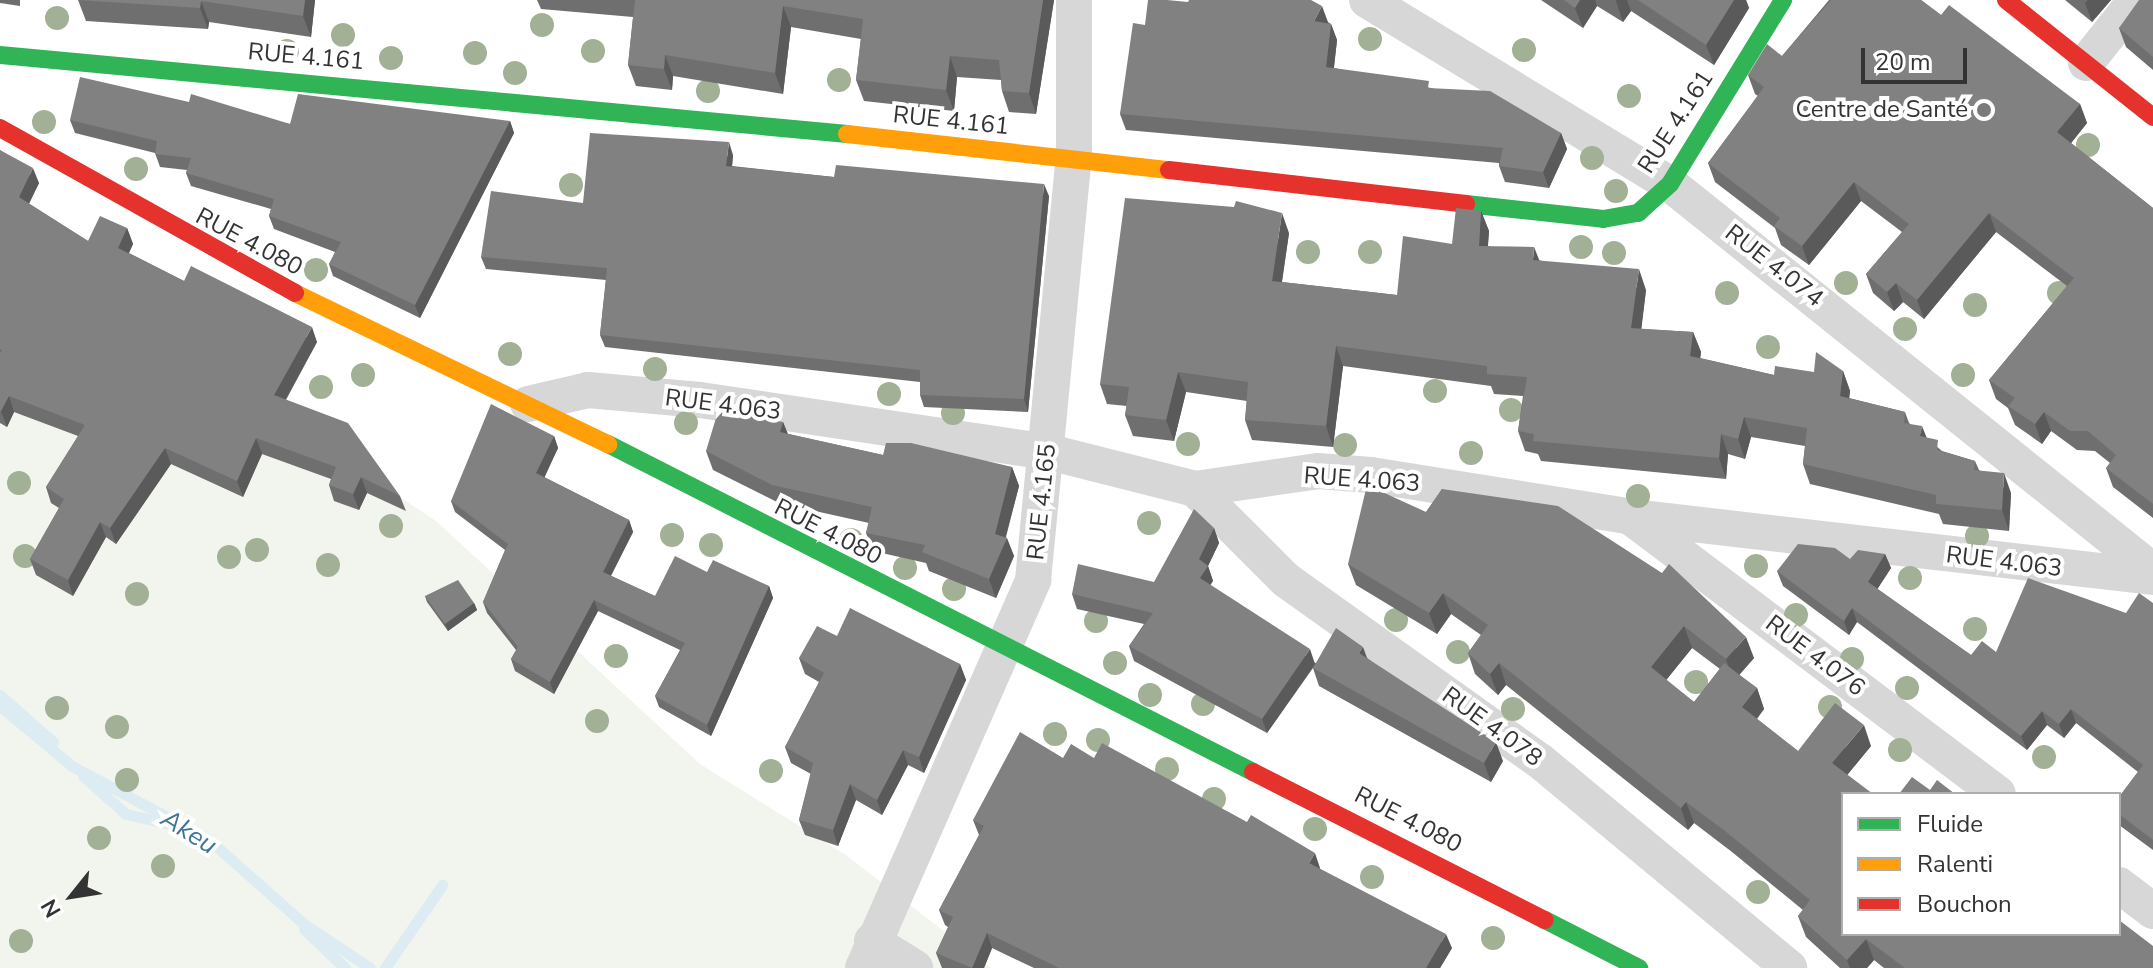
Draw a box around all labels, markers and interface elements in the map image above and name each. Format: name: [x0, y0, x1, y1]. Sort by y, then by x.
scale bar: [1865, 32, 1971, 82]
street label: RUE 4.161: [247, 38, 365, 76]
text: 20 m: [1875, 46, 1931, 78]
street label: RUE 4.161: [1632, 65, 1720, 179]
place label: Centre de Santé: [1795, 96, 1968, 124]
street label: RUE 4.161: [891, 101, 1011, 141]
marker: Centre de Santé: [1975, 101, 1993, 119]
street label: RUE 4.080: [191, 202, 307, 282]
street label: RUE 4.074: [1719, 219, 1829, 313]
street label: RUE 4.063: [663, 384, 783, 426]
street label: RUE 4.165: [1022, 442, 1062, 562]
street label: RUE 4.063: [1303, 462, 1421, 498]
street label: RUE 4.080: [769, 493, 887, 571]
street label: RUE 4.063: [1944, 541, 2064, 583]
street label: RUE 4.076: [1760, 609, 1870, 703]
street label: RUE 4.078: [1436, 681, 1548, 773]
street label: RUE 4.080: [1349, 781, 1467, 859]
legend: [1841, 792, 2121, 936]
water label: Akeu: [155, 803, 223, 861]
text: Fluide: [1917, 808, 1983, 840]
text: Ralenti: [1917, 848, 1993, 880]
north arrow: [32, 856, 112, 936]
text: Bouchon: [1917, 888, 2012, 920]
text: N: [34, 893, 68, 923]

